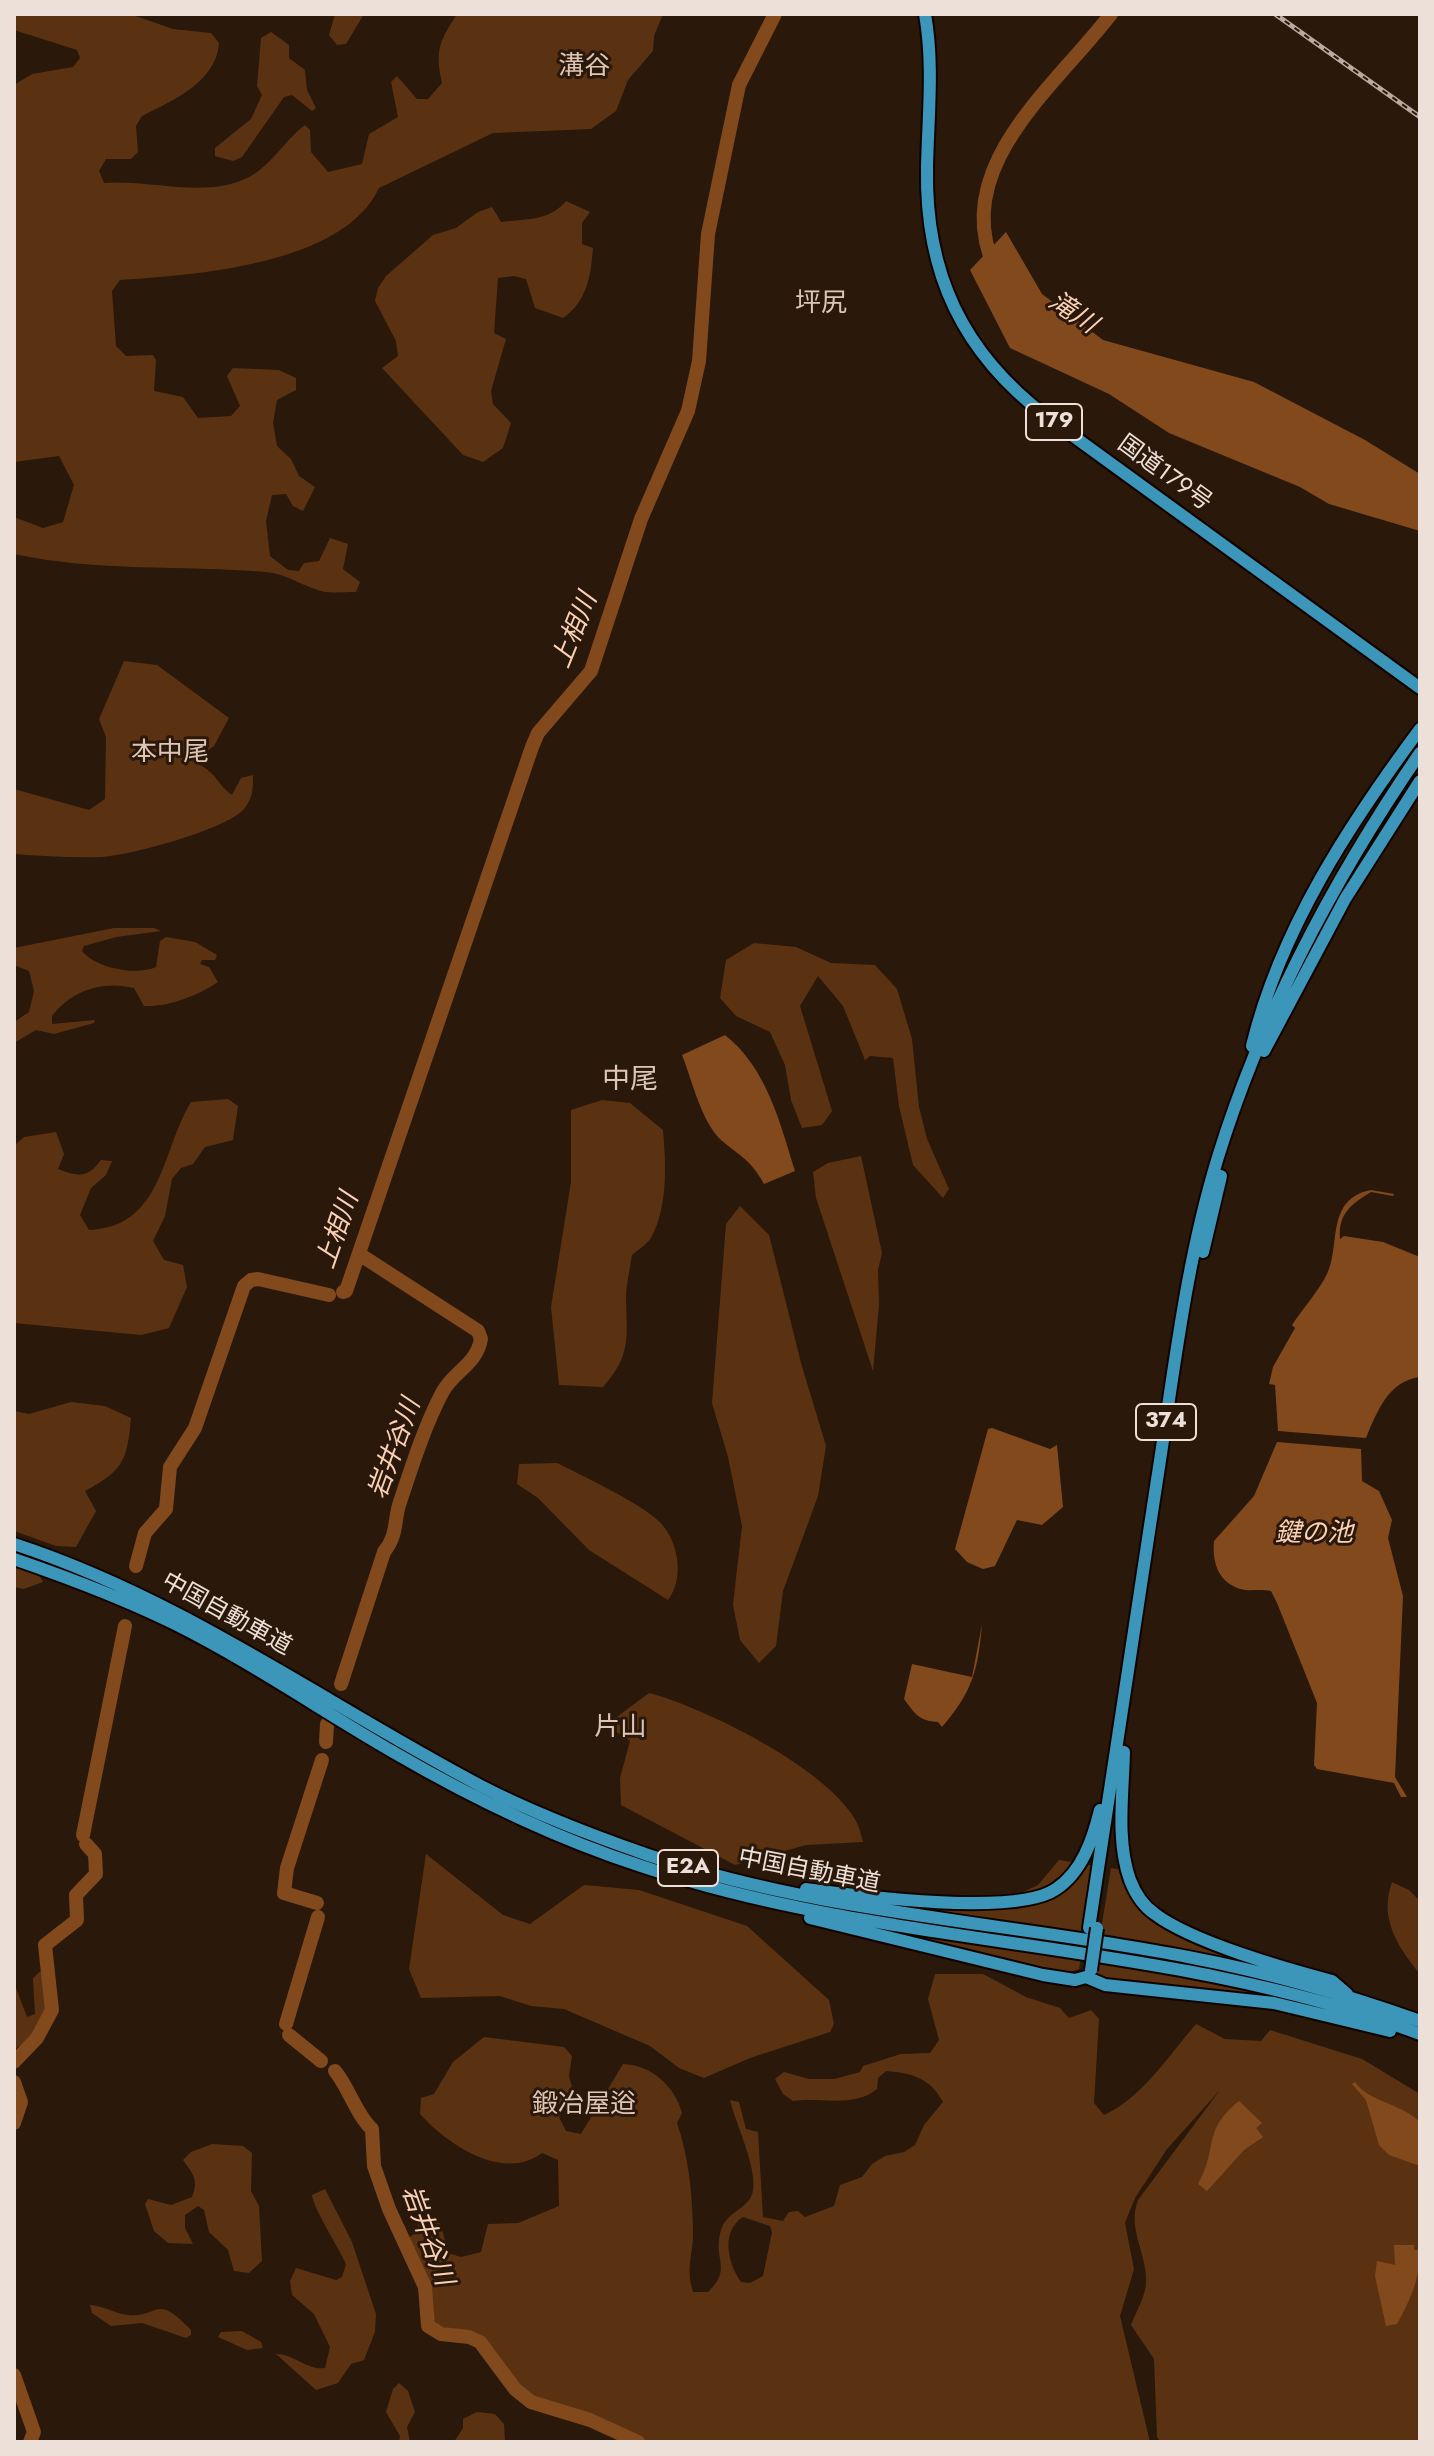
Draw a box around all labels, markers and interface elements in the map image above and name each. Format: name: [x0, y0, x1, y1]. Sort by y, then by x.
district label: 溝谷: [558, 52, 610, 84]
water label: 滝川: [1042, 287, 1102, 341]
district label: 坪尻: [795, 289, 847, 321]
road number: 179: [1026, 404, 1082, 440]
street label: 国道179号: [1111, 430, 1217, 518]
water label: 上相川: [547, 589, 605, 673]
district label: 本中尾: [131, 738, 209, 770]
district label: 中尾: [602, 1064, 658, 1098]
water label: 上相川: [312, 1189, 366, 1273]
water label: 岩井谷川: [364, 1395, 428, 1503]
road number: 374: [1136, 1404, 1196, 1440]
water label: 鍵の池: [1275, 1519, 1353, 1551]
street label: 中国自動車道: [156, 1567, 296, 1663]
district label: 片山: [594, 1713, 646, 1745]
street label: 中国自動車道: [736, 1844, 882, 1900]
road number: E2A: [658, 1850, 718, 1886]
district label: 鍛冶屋逧: [532, 2090, 636, 2122]
water label: 岩井谷川: [394, 2182, 458, 2290]

